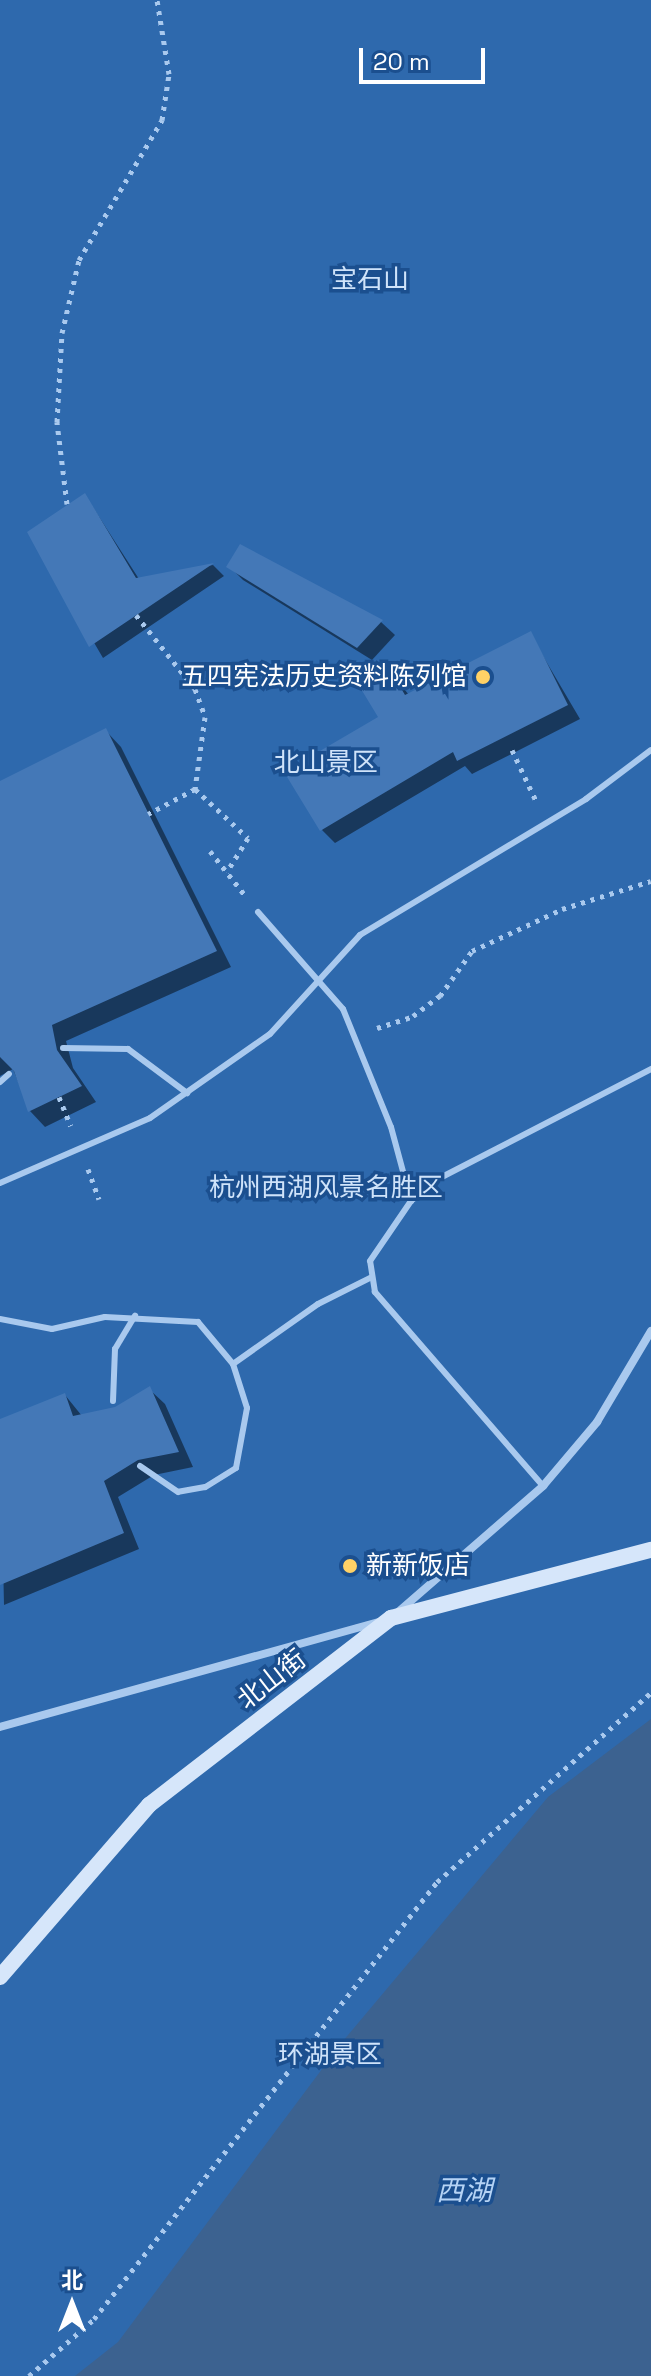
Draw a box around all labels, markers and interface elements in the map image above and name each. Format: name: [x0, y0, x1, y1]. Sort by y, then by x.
scale bar: [363, 32, 489, 82]
text: 20 m: [373, 46, 430, 77]
park label: 宝石山: [331, 264, 409, 296]
place label: 五四宪法历史资料陈列馆: [181, 661, 467, 693]
marker: 五四宪法历史资料陈列馆: [474, 668, 492, 686]
park label: 北山景区: [274, 747, 378, 779]
park label: 杭州西湖风景名胜区: [209, 1172, 443, 1204]
place label: 新新饭店: [366, 1550, 470, 1582]
marker: 新新饭店: [341, 1557, 359, 1575]
street label: 北山街: [232, 1644, 312, 1716]
park label: 环湖景区: [278, 2039, 382, 2071]
water label: 西湖: [436, 2173, 492, 2207]
north arrow: [32, 2264, 112, 2344]
text: 北: [61, 2266, 83, 2294]

